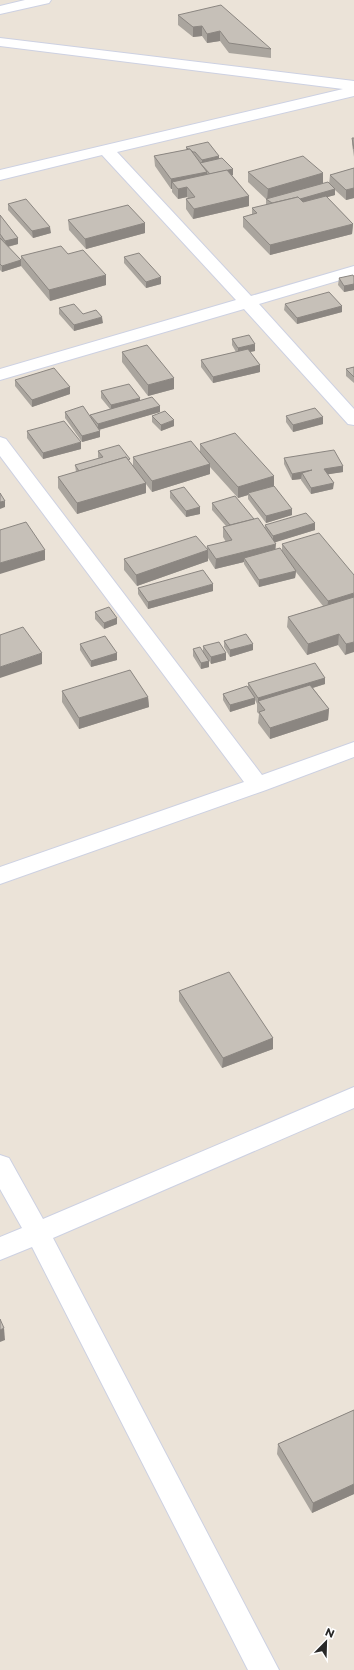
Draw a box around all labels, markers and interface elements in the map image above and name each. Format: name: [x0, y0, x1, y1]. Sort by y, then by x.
north arrow: [306, 1622, 346, 1662]
text: N: [323, 1625, 337, 1641]

